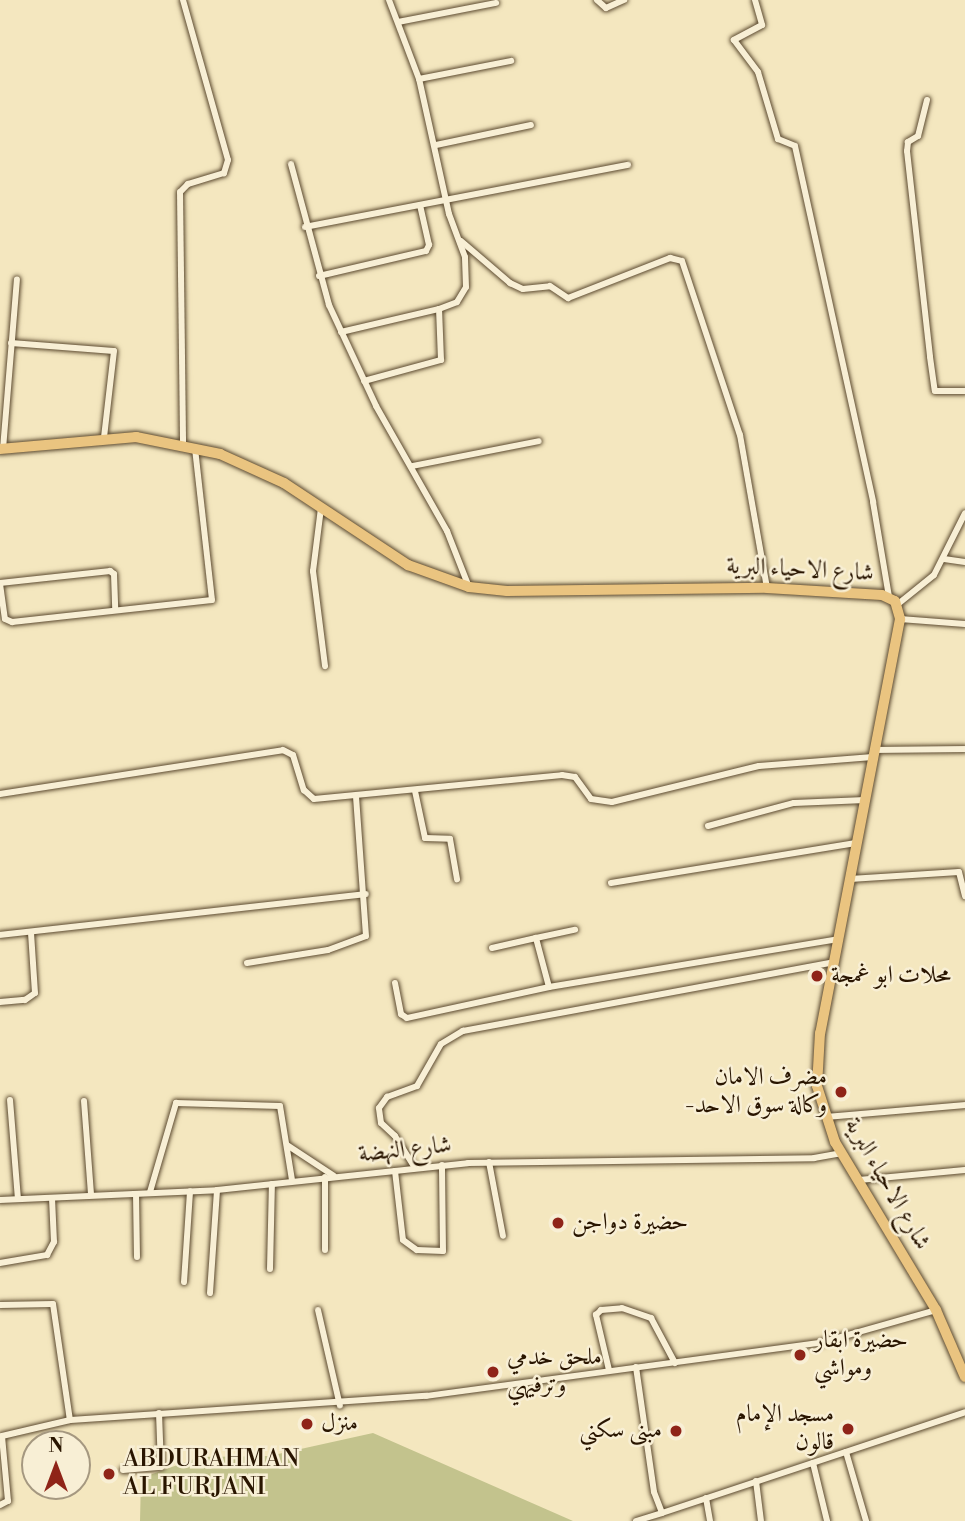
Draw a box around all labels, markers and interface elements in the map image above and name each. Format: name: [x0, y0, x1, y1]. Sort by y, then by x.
street label: شارع الاحياء البرية: [726, 552, 874, 588]
place label: محلات ابو غمجة: [831, 962, 951, 990]
marker: محلات ابو غمجة: [809, 968, 825, 984]
place label: مضرف الامان -وكالة سوق الاحد: [685, 1064, 827, 1120]
marker: مضرف الامان -وكالة سوق الاحد: [833, 1084, 849, 1100]
street label: شارع الاحياء البرية: [838, 1113, 936, 1255]
street label: شارع النهضة: [357, 1131, 453, 1169]
place label: حضيرة دواجن: [572, 1209, 688, 1237]
marker: حضيرة دواجن: [550, 1215, 566, 1231]
place label: حضيرة ابقار ومواشي: [814, 1327, 908, 1383]
place label: ملحق خدمي وترفيهي: [507, 1344, 602, 1400]
marker: حضيرة ابقار ومواشي: [792, 1347, 808, 1363]
marker: ملحق خدمي وترفيهي: [485, 1364, 501, 1380]
place label: مسجد الإمام قالون: [736, 1401, 834, 1457]
place label: منزل: [321, 1410, 358, 1438]
marker: منزل: [299, 1416, 315, 1432]
place label: مبنى سكني: [579, 1417, 662, 1445]
marker: مسجد الإمام قالون: [840, 1421, 856, 1437]
marker: مبنى سكني: [668, 1423, 684, 1439]
north arrow: [21, 1430, 91, 1500]
text: N: [48, 1434, 64, 1458]
place label: ABDURAHMAN AL FURJANI: [123, 1446, 299, 1502]
marker: ABDURAHMAN AL FURJANI: [101, 1466, 117, 1482]

